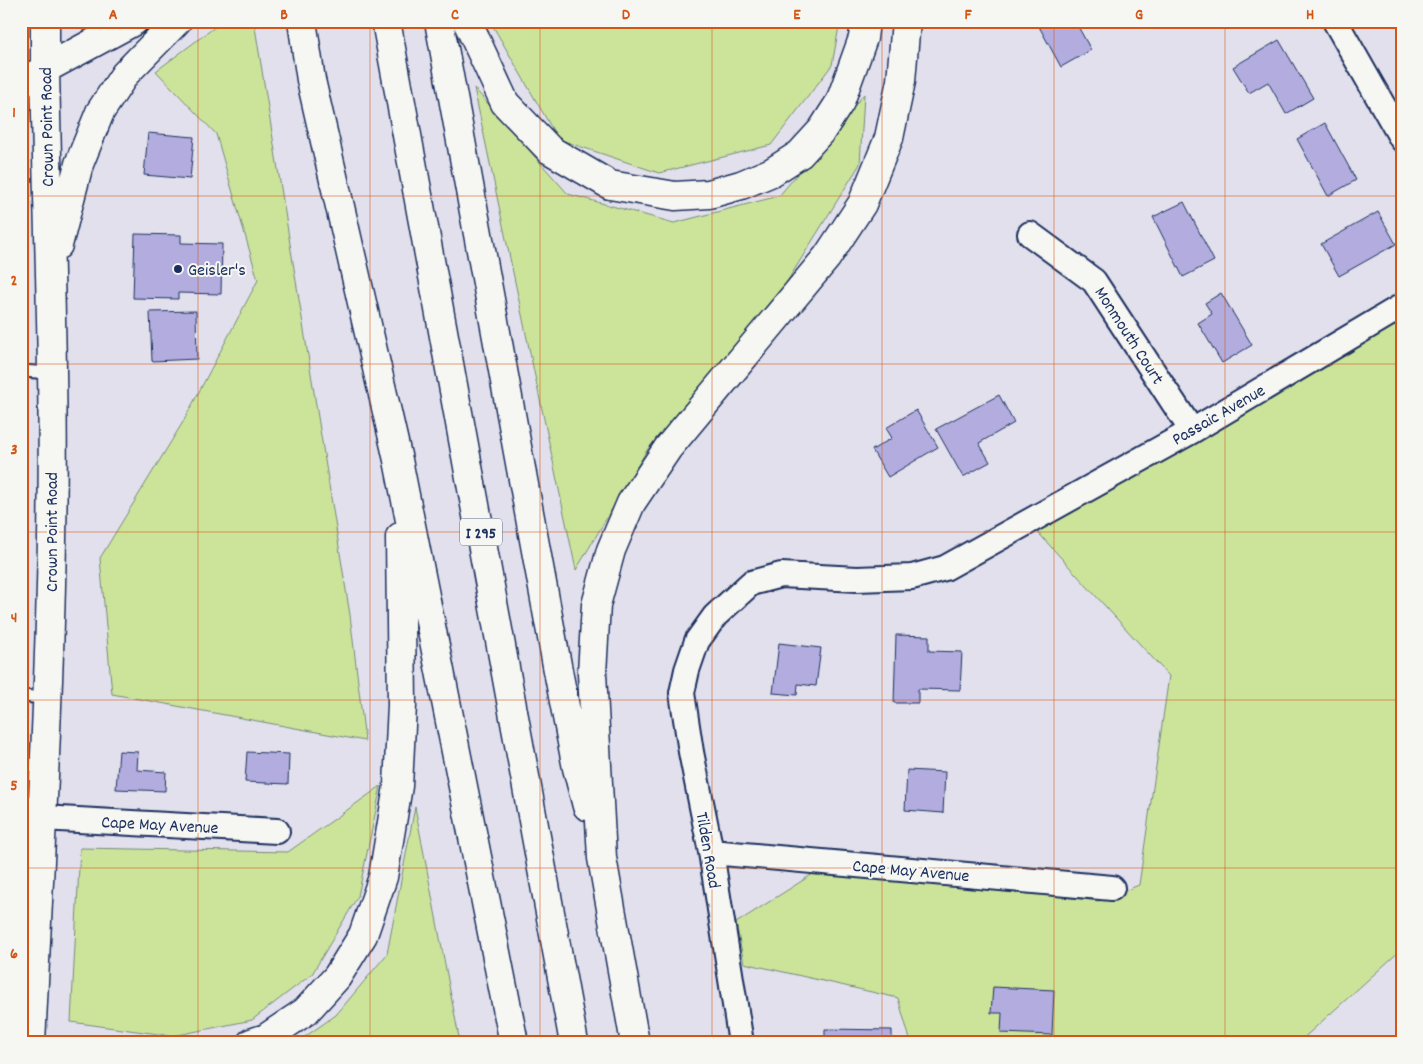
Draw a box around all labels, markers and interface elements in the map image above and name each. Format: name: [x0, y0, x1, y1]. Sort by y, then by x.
text: A: [109, 4, 118, 27]
text: B: [280, 4, 288, 27]
text: C: [451, 4, 459, 27]
text: D: [622, 4, 631, 27]
text: E: [793, 4, 801, 27]
text: F: [964, 4, 972, 27]
text: G: [1135, 4, 1143, 27]
text: H: [1306, 4, 1314, 27]
street label: Crown Point Road: [35, 67, 62, 187]
text: 1: [12, 102, 16, 125]
place label: Geisler's: [188, 259, 246, 284]
marker: Geisler's: [172, 263, 184, 275]
text: 2: [11, 270, 18, 293]
street label: Monmouth Court: [1087, 283, 1169, 390]
street label: Passaic Avenue: [1168, 379, 1271, 453]
text: 3: [10, 439, 18, 462]
street label: Crown Point Road: [41, 472, 66, 592]
road number: I 295: [460, 518, 502, 546]
text: 4: [11, 607, 17, 630]
text: 5: [10, 775, 18, 798]
street label: Tilden Road: [688, 810, 726, 891]
street label: Cape May Avenue: [101, 811, 219, 842]
street label: Cape May Avenue: [851, 855, 970, 890]
text: 6: [10, 943, 18, 966]

